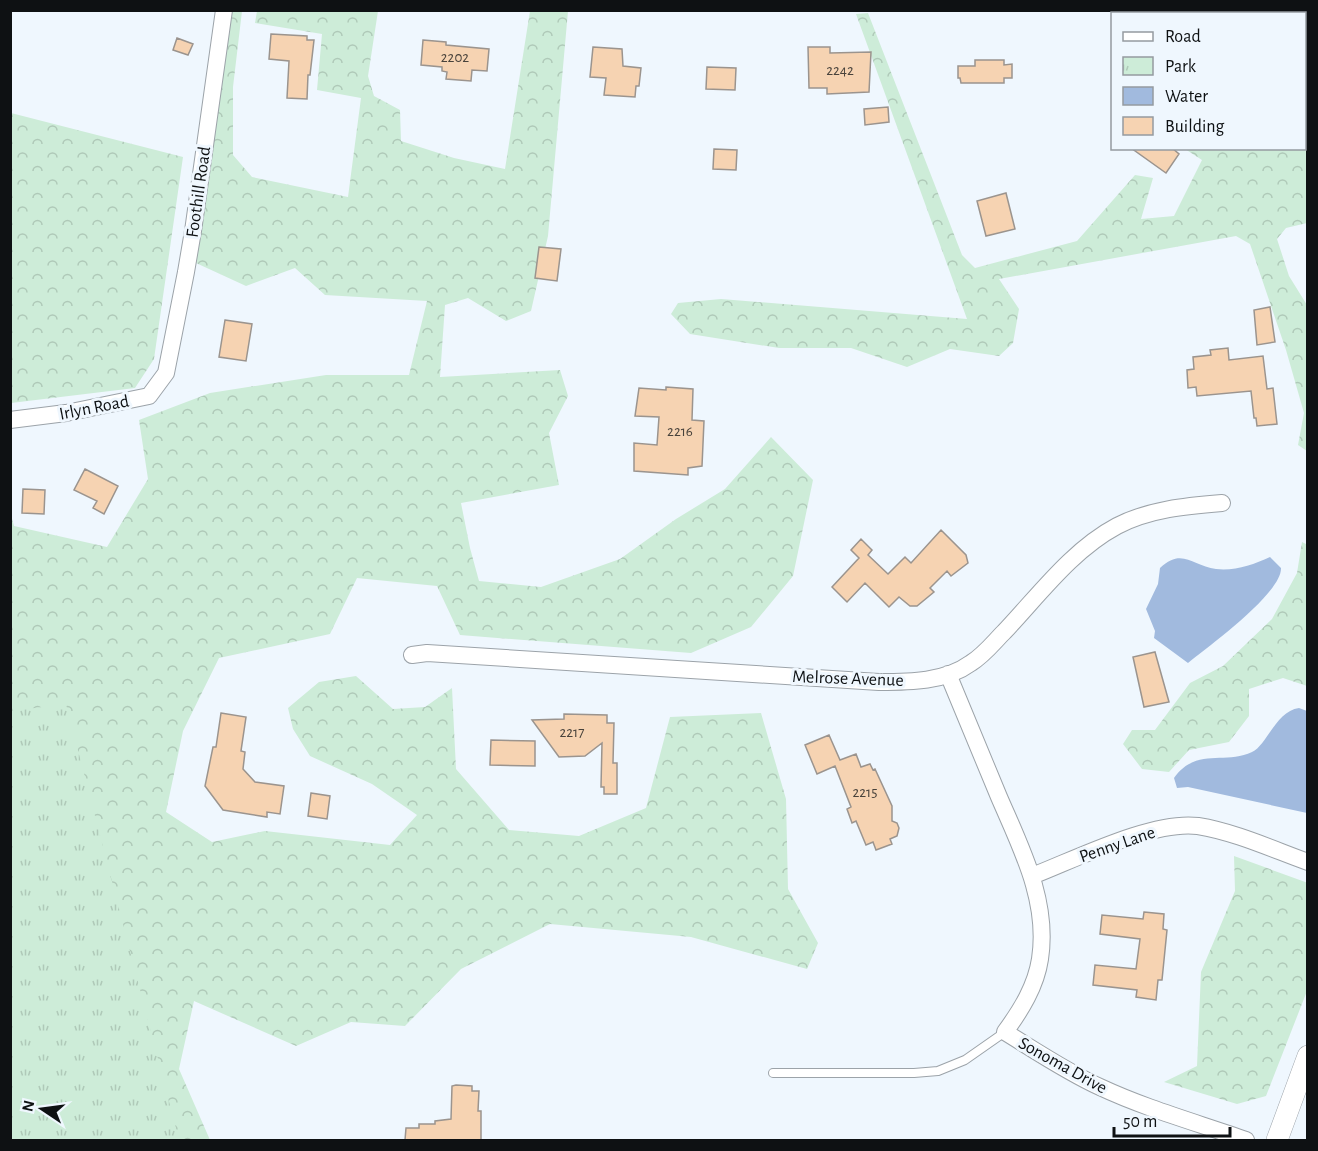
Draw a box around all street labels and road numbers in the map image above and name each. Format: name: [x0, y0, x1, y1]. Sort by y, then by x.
street label: Foothill Road: [184, 145, 214, 239]
street label: Irlyn Road: [58, 392, 131, 424]
street label: Melrose Avenue: [792, 668, 904, 690]
street label: Penny Lane: [1077, 824, 1158, 866]
street label: Sonoma Drive: [1015, 1034, 1110, 1097]

